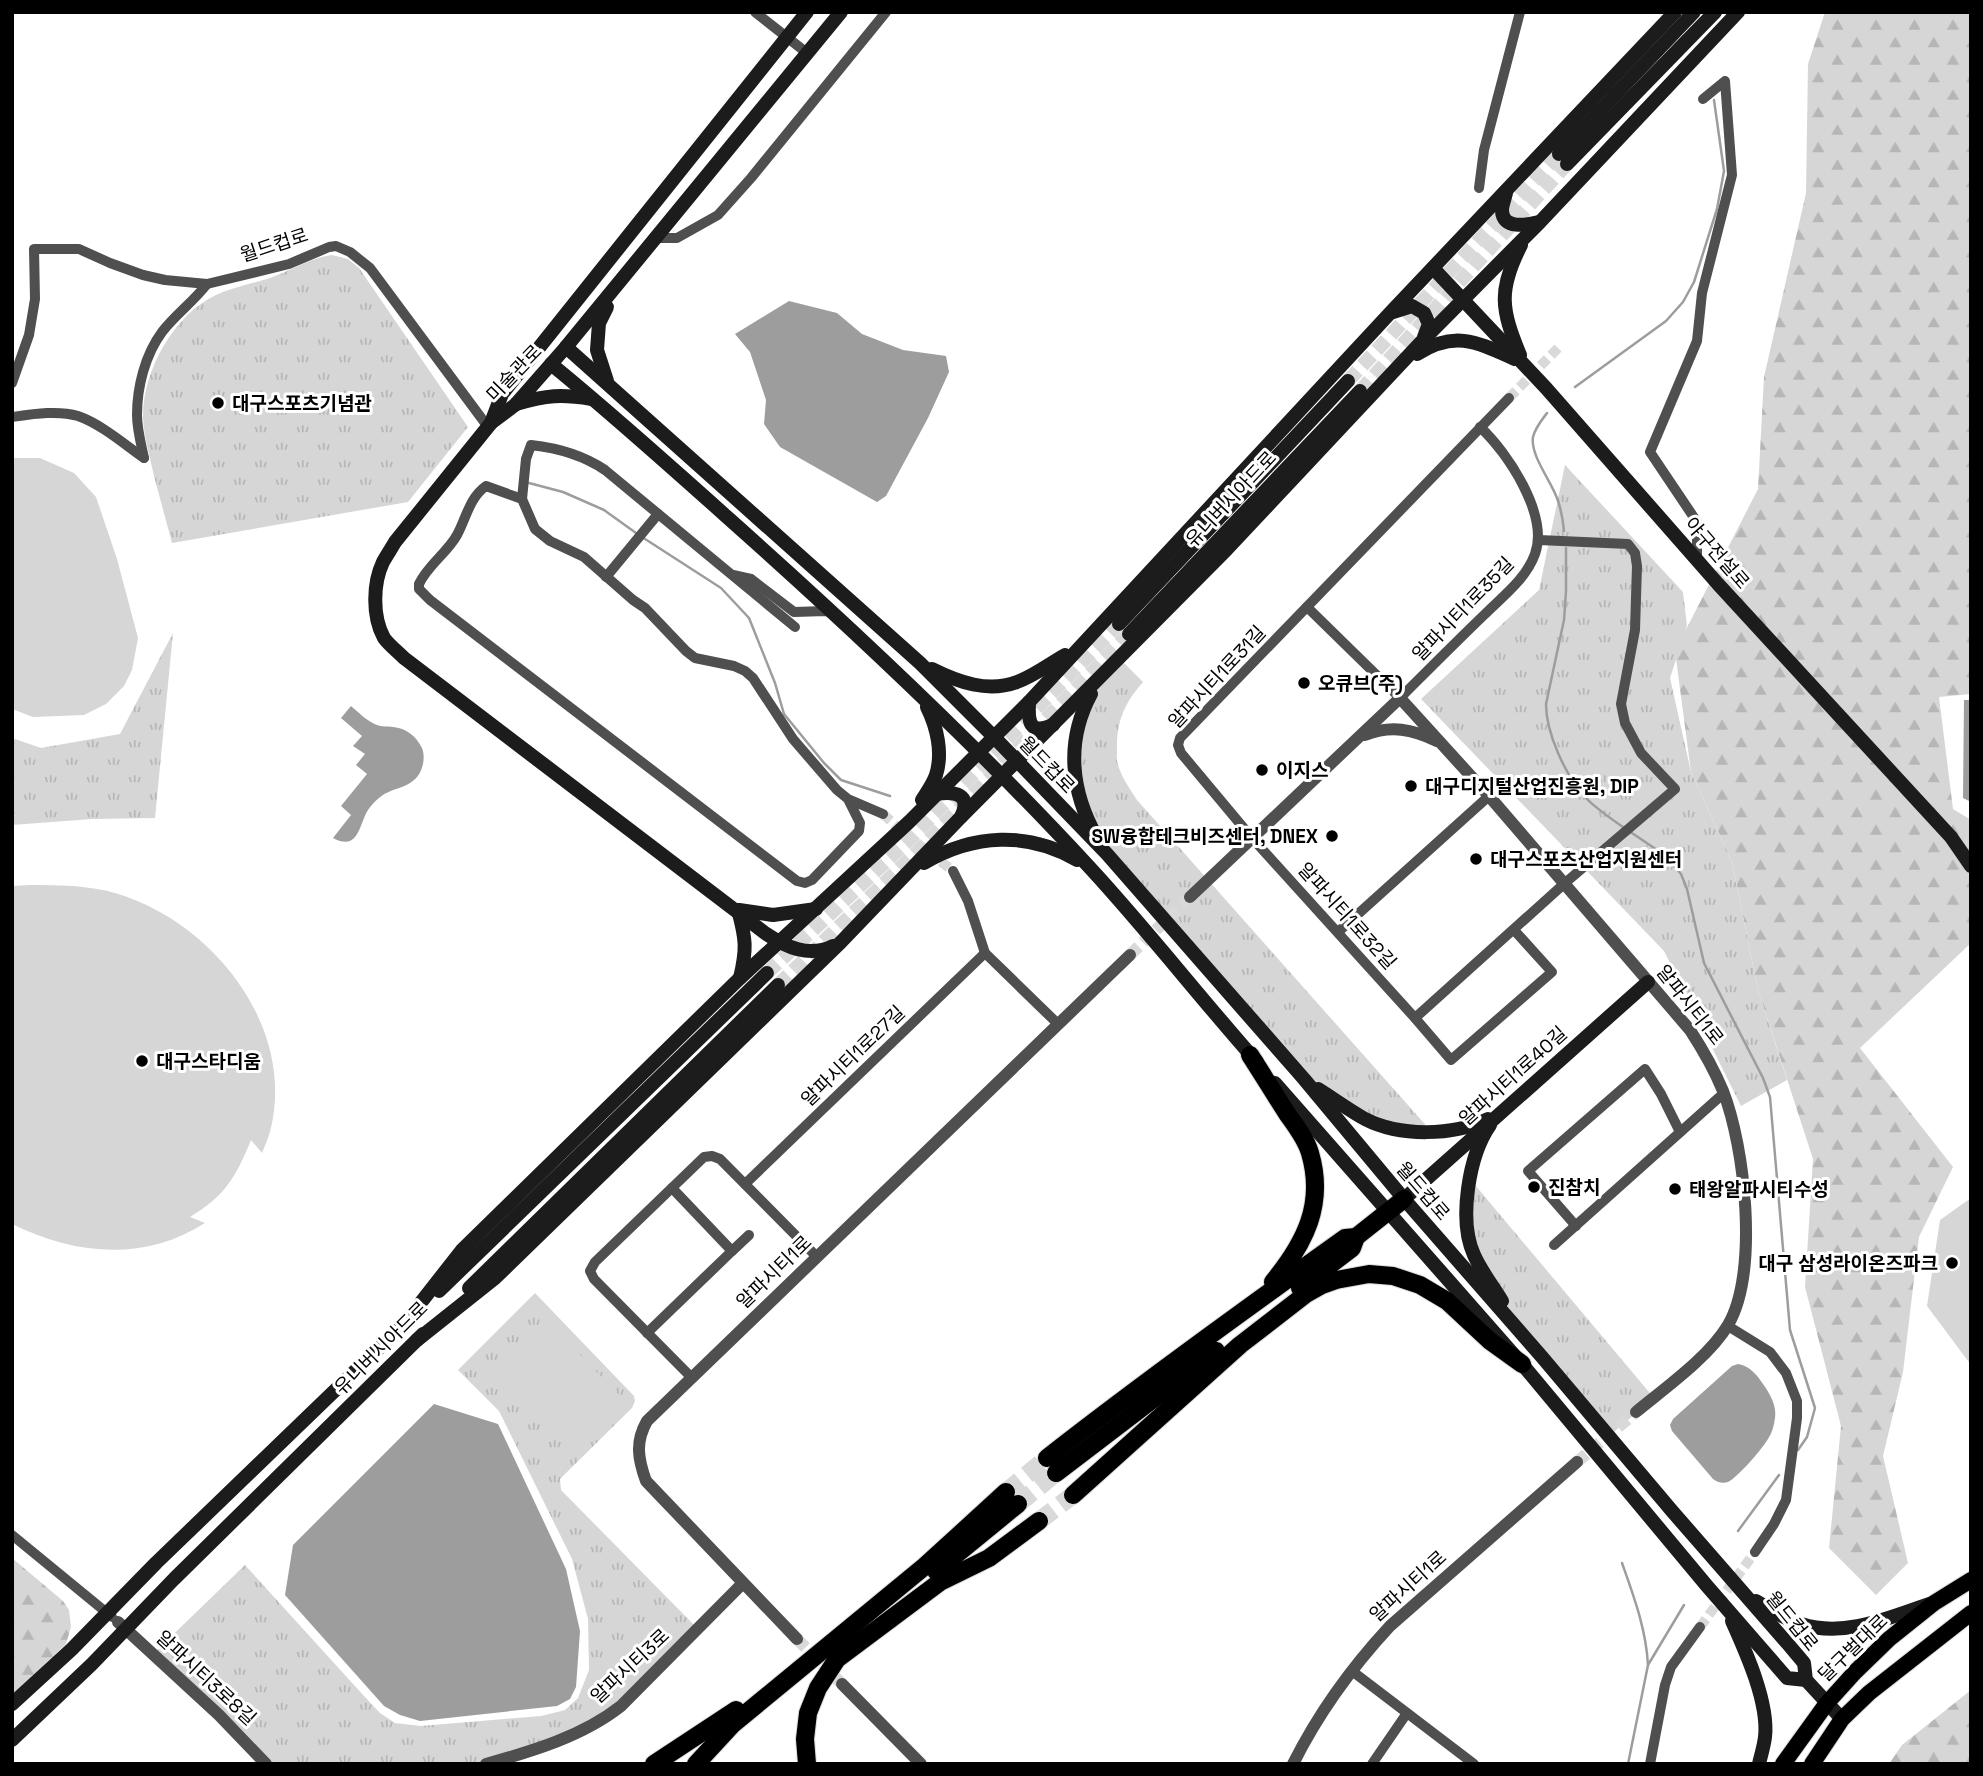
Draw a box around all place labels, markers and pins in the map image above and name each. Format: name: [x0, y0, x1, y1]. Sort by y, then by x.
place label: 대구스포츠기념관: [232, 391, 372, 416]
marker: 대구스포츠기념관: [210, 395, 226, 411]
place label: 오큐브(주): [1318, 671, 1403, 696]
marker: 오큐브(주): [1296, 675, 1312, 691]
place label: 이지스: [1276, 758, 1328, 783]
marker: 이지스: [1254, 762, 1270, 778]
place label: 대구디지털산업진흥원, DIP: [1425, 774, 1639, 799]
marker: 대구디지털산업진흥원, DIP: [1403, 778, 1419, 794]
place label: SW융합테크비즈센터, DNEX: [1092, 824, 1318, 849]
marker: SW융합테크비즈센터, DNEX: [1324, 828, 1340, 844]
place label: 대구스포츠산업지원센터: [1490, 847, 1682, 872]
marker: 대구스포츠산업지원센터: [1468, 851, 1484, 867]
place label: 대구스타디움: [156, 1049, 261, 1074]
marker: 대구스타디움: [134, 1053, 150, 1069]
place label: 진참치: [1548, 1175, 1600, 1200]
place label: 태왕알파시티수성: [1689, 1177, 1829, 1202]
marker: 진참치: [1526, 1179, 1542, 1195]
marker: 태왕알파시티수성: [1667, 1181, 1683, 1197]
place label: 대구 삼성라이온즈파크: [1758, 1251, 1938, 1276]
marker: 대구 삼성라이온즈파크: [1944, 1255, 1960, 1271]

